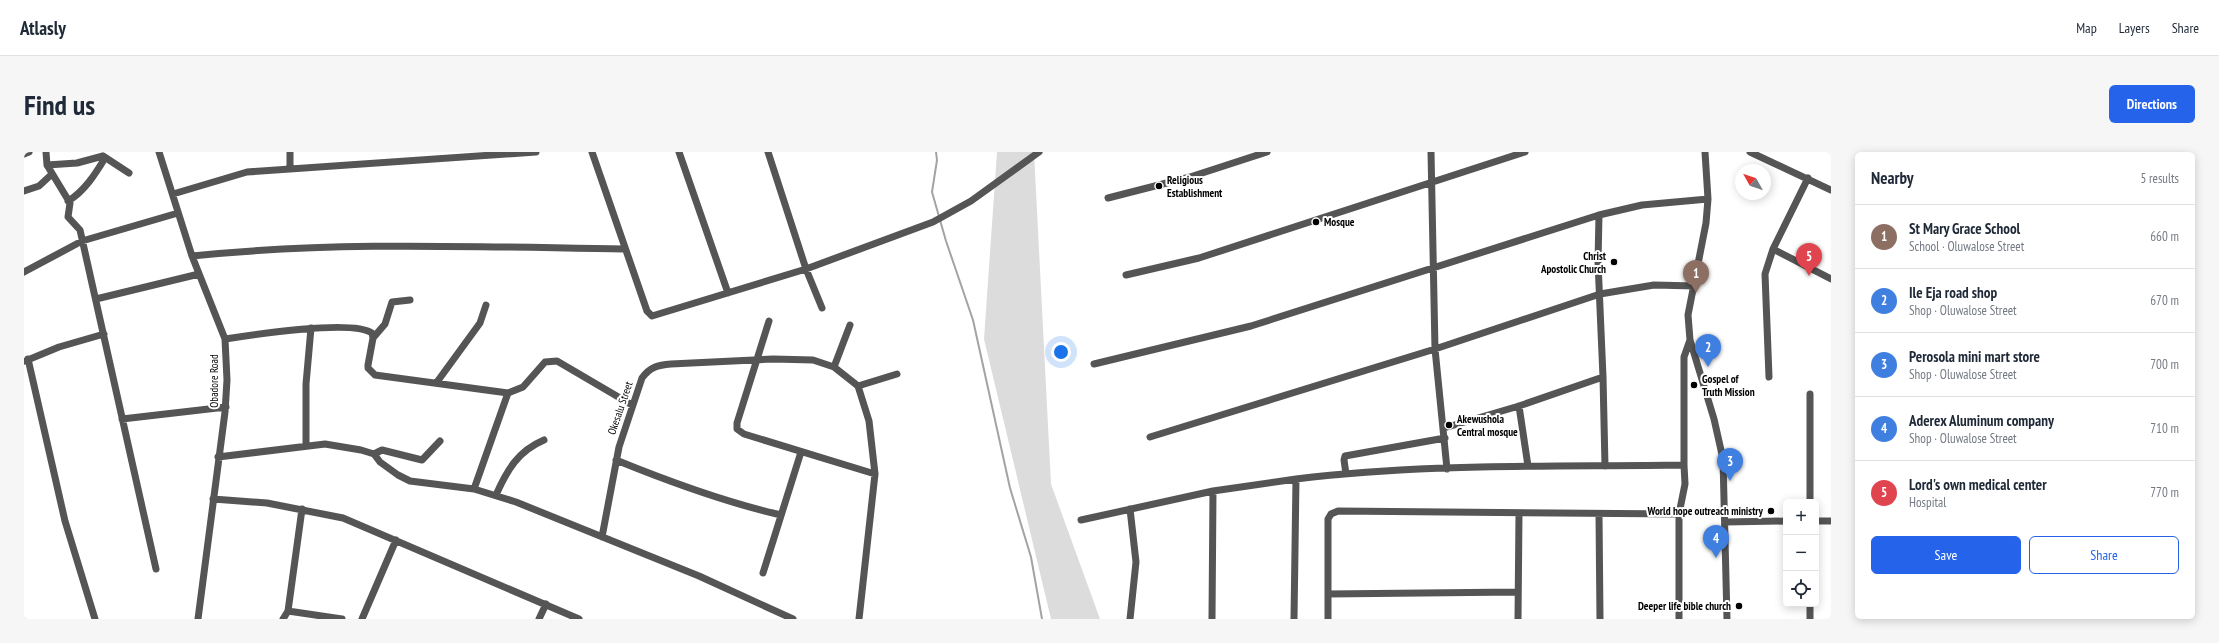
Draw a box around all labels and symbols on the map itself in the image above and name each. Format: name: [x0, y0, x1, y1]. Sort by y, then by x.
north arrow: [1735, 164, 1771, 200]
place label: Religious Establishment: [1167, 173, 1223, 200]
marker: Religious Establishment: [1154, 181, 1164, 191]
place label: Mosque: [1324, 215, 1355, 229]
marker: Mosque: [1311, 217, 1321, 227]
pin: 5: [1796, 243, 1822, 276]
place label: Christ Apostolic Church: [1540, 249, 1607, 276]
marker: Christ Apostolic Church: [1609, 257, 1619, 267]
pin: 1: [1683, 260, 1709, 293]
pin: 2: [1695, 334, 1721, 367]
your location: [1051, 342, 1071, 362]
street label: Obadore Road: [207, 354, 221, 408]
place label: Gospel of Truth Mission: [1702, 372, 1755, 399]
street label: Okesalu Street: [604, 380, 636, 436]
marker: Gospel of Truth Mission: [1689, 380, 1699, 390]
place label: Akewushola Central mosque: [1456, 412, 1518, 439]
marker: Akewushola Central mosque: [1444, 420, 1454, 430]
pin: 3: [1717, 448, 1743, 481]
place label: World hope outreach ministry: [1647, 504, 1764, 518]
marker: World hope outreach ministry: [1766, 506, 1776, 516]
pin: 4: [1703, 525, 1729, 558]
place label: Deeper life bible church: [1638, 599, 1731, 613]
marker: Deeper life bible church: [1734, 601, 1744, 611]

